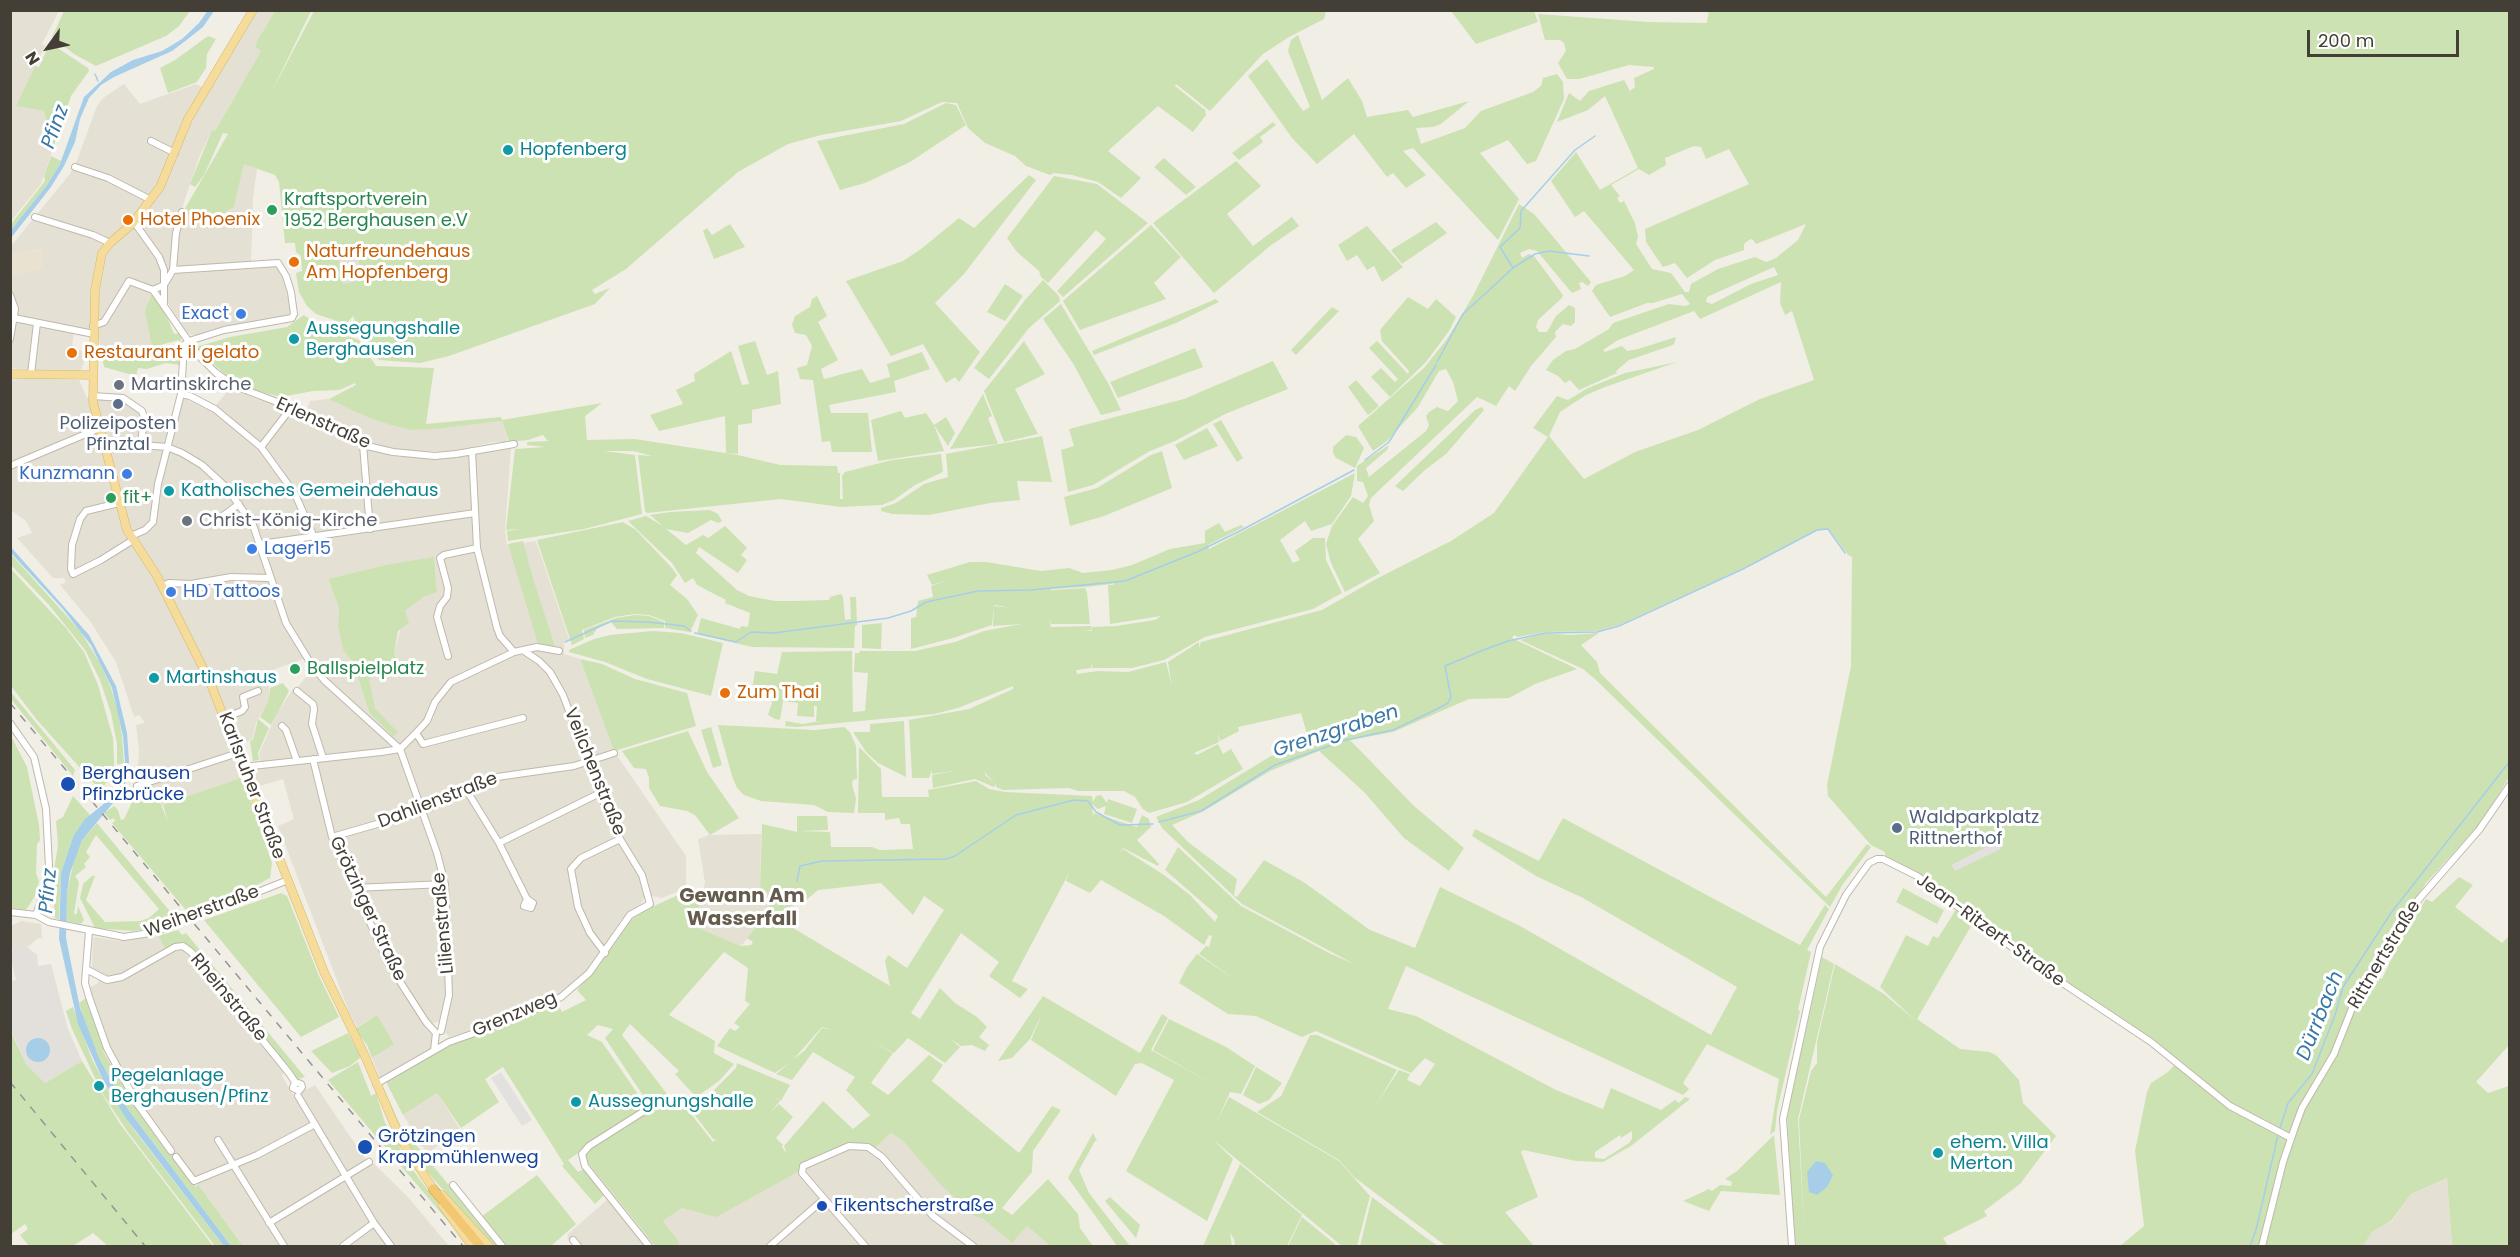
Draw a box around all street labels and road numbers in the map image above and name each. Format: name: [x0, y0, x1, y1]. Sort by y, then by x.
street label: Erlenstraße: [272, 394, 374, 454]
street label: Veilchenstraße: [559, 705, 629, 839]
street label: Karlsruher Straße: [213, 710, 289, 862]
street label: Dahlienstraße: [375, 768, 501, 834]
street label: Grötzinger Straße: [324, 833, 410, 985]
street label: Jean-Ritzert-Straße: [1912, 870, 2068, 992]
street label: Lilienstraße: [429, 871, 459, 975]
street label: Weiherstraße: [142, 881, 262, 943]
street label: Rittnertstraße: [2344, 897, 2426, 1013]
street label: Rheinstraße: [185, 950, 271, 1046]
street label: Grenzweg: [470, 988, 560, 1042]

